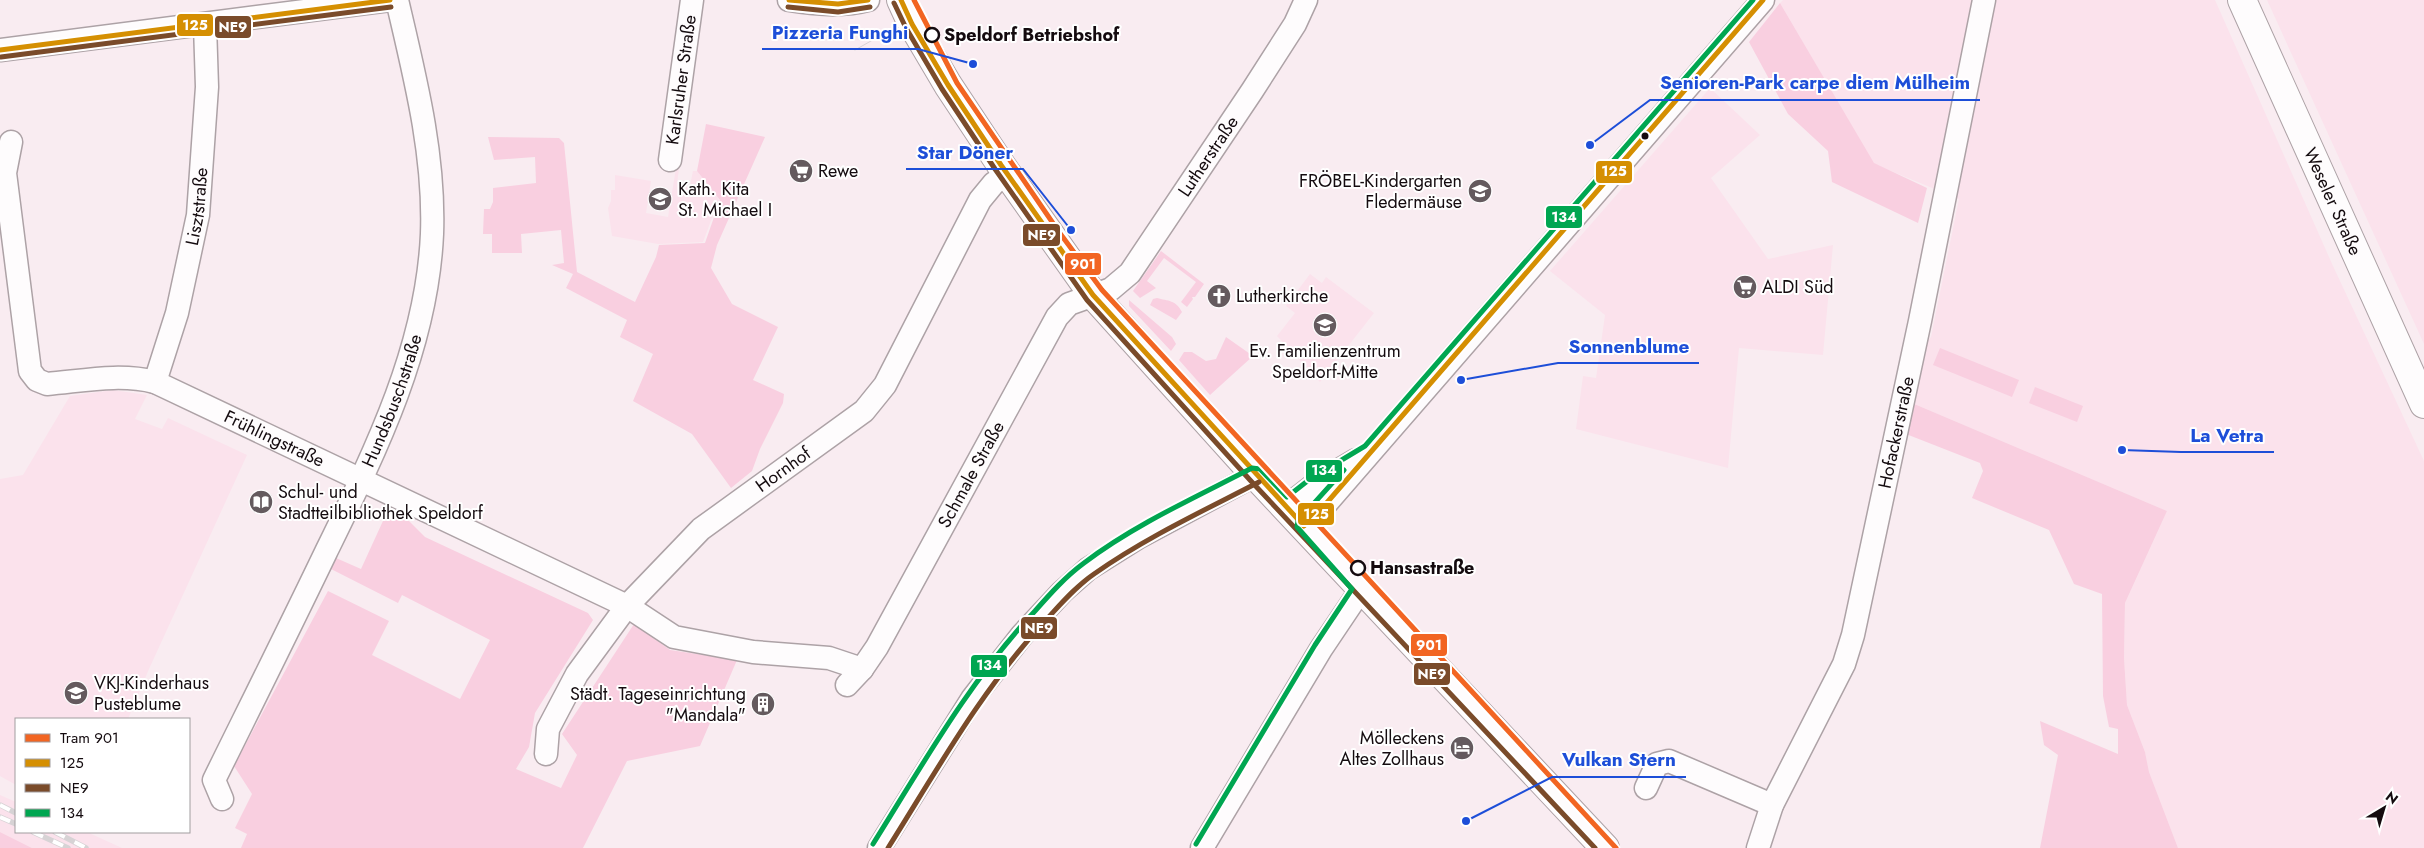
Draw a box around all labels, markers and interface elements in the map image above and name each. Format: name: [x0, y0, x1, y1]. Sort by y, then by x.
line badge: 125: [176, 13, 214, 37]
street label: Karlsruher Straße: [659, 13, 703, 146]
text: 125: [182, 15, 208, 35]
line badge: NE9: [214, 15, 252, 39]
callout: Pizzeria Funghi: [762, 15, 918, 49]
text: NE9: [219, 17, 247, 37]
text: Pizzeria Funghi: [772, 19, 908, 46]
place label: Speldorf Betriebshof: [944, 22, 1120, 48]
marker: Speldorf Betriebshof: [924, 27, 940, 43]
callout: Senioren-Park carpe diem Mülheim: [1650, 66, 1980, 100]
text: Senioren-Park carpe diem Mülheim: [1660, 69, 1970, 96]
street label: Lutherstraße: [1172, 111, 1245, 202]
unlabelled marker: [1640, 131, 1650, 141]
callout: Star Döner: [906, 135, 1023, 169]
text: Star Döner: [917, 139, 1013, 166]
street label: Weseler Straße: [2297, 143, 2368, 260]
supermarket icon: Rewe: [788, 158, 814, 184]
place label: Rewe: [818, 158, 858, 184]
line badge: 125: [1595, 160, 1633, 184]
text: 125: [1601, 161, 1627, 181]
street label: Lisztstraße: [179, 167, 214, 248]
place label: FRÖBEL-Kindergarten Fledermäuse: [1299, 168, 1462, 215]
place label: Kath. Kita St. Michael I: [678, 176, 772, 223]
school or university icon: FRÖBEL-Kindergarten Fledermäuse: [1467, 178, 1493, 204]
school or university icon: Kath. Kita St. Michael I: [647, 186, 673, 212]
line badge: 134: [1545, 205, 1583, 229]
text: 134: [1551, 207, 1577, 227]
line badge: NE9: [1022, 223, 1061, 247]
text: NE9: [1028, 225, 1056, 245]
line badge: 901: [1064, 252, 1102, 276]
text: 901: [1070, 254, 1096, 274]
supermarket icon: ALDI Süd: [1732, 274, 1758, 300]
place label: ALDI Süd: [1762, 274, 1834, 300]
church icon: Lutherkirche: [1206, 283, 1232, 309]
place label: Lutherkirche: [1236, 283, 1328, 309]
school or university icon: Ev. Familienzentrum Speldorf-Mitte: [1312, 312, 1338, 338]
callout: Sonnenblume: [1558, 329, 1699, 363]
street label: Hundsbuschstraße: [355, 331, 429, 471]
text: Sonnenblume: [1569, 333, 1690, 360]
place label: Ev. Familienzentrum Speldorf-Mitte: [1249, 338, 1401, 385]
street label: Hofackerstraße: [1872, 374, 1921, 491]
street label: Frühlingstraße: [220, 404, 329, 474]
street label: Schmale Straße: [931, 417, 1011, 533]
callout: La Vetra: [2181, 418, 2274, 452]
text: La Vetra: [2190, 422, 2264, 449]
street label: Hornhof: [750, 440, 817, 498]
line badge: 134: [1305, 459, 1343, 483]
text: 134: [1311, 460, 1337, 480]
place label: Schul- und Stadtteilbibliothek Speldorf: [278, 479, 484, 526]
library icon: Schul- und Stadtteilbibliothek Speldorf: [248, 489, 274, 515]
line badge: 125: [1297, 502, 1335, 526]
text: 125: [1303, 504, 1329, 524]
place label: Hansastraße: [1370, 555, 1474, 581]
marker: Hansastraße: [1350, 560, 1366, 576]
line badge: NE9: [1020, 616, 1058, 640]
text: NE9: [1025, 618, 1053, 638]
line badge: 901: [1410, 633, 1448, 657]
text: 901: [1416, 635, 1442, 655]
line badge: 134: [970, 654, 1008, 678]
text: 134: [976, 655, 1002, 675]
line badge: NE9: [1413, 662, 1451, 686]
text: NE9: [1418, 664, 1446, 684]
place label: VKJ-Kinderhaus Pusteblume: [94, 670, 209, 717]
school or university icon: VKJ-Kinderhaus Pusteblume: [63, 680, 89, 706]
place label: Städt. Tageseinrichtung "Mandala": [570, 681, 746, 728]
building icon: Städt. Tageseinrichtung "Mandala": [750, 691, 776, 717]
legend: [15, 718, 190, 833]
place label: Mölleckens Altes Zollhaus: [1340, 725, 1444, 772]
text: Tram 901: [60, 727, 119, 749]
hotel icon: Mölleckens Altes Zollhaus: [1449, 735, 1475, 761]
callout: Vulkan Stern: [1552, 743, 1686, 777]
text: Vulkan Stern: [1561, 746, 1676, 773]
text: 125: [60, 752, 84, 774]
text: NE9: [60, 777, 89, 799]
north arrow: [2359, 783, 2409, 833]
text: N: [2381, 786, 2403, 809]
text: 134: [60, 802, 84, 824]

